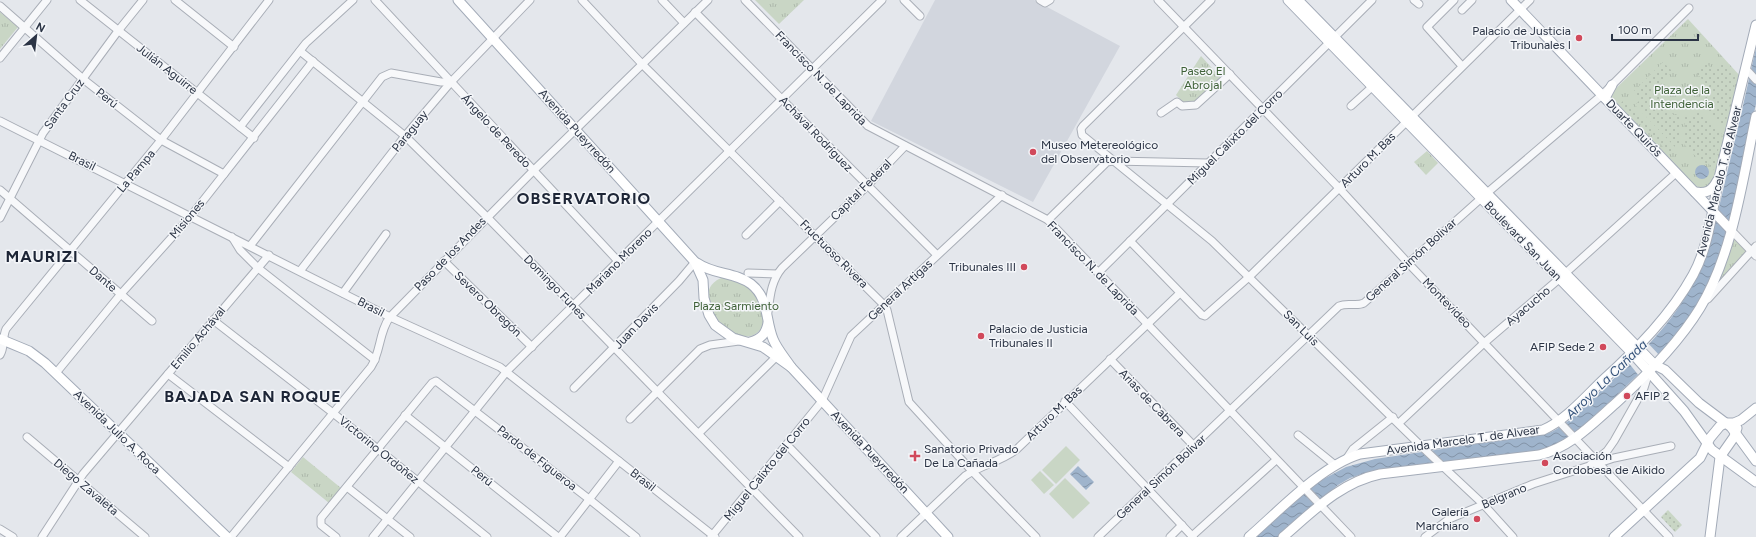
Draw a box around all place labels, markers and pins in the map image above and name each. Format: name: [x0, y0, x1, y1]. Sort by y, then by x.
place label: Palacio de Justicia Tribunales I: [1472, 24, 1571, 52]
marker: Palacio de Justicia Tribunales I: [1574, 33, 1584, 43]
place label: Museo Metereológico del Observatorio: [1041, 138, 1158, 166]
marker: Museo Metereológico del Observatorio: [1028, 147, 1038, 157]
place label: Tribunales III: [949, 260, 1016, 274]
marker: Tribunales III: [1019, 262, 1029, 272]
place label: Palacio de Justicia Tribunales II: [989, 322, 1088, 350]
marker: Palacio de Justicia Tribunales II: [976, 331, 986, 341]
place label: AFIP Sede 2: [1530, 340, 1595, 354]
marker: AFIP Sede 2: [1598, 342, 1608, 352]
place label: AFIP 2: [1635, 389, 1670, 403]
marker: AFIP 2: [1622, 391, 1632, 401]
place label: Sanatorio Privado De La Cañada: [924, 442, 1019, 470]
place label: Asociación Cordobesa de Aikido: [1553, 449, 1665, 477]
marker: Sanatorio Privado De La Cañada: [909, 450, 921, 462]
marker: Asociación Cordobesa de Aikido: [1540, 458, 1550, 468]
place label: Galería Marchiaro: [1416, 505, 1469, 533]
marker: Galería Marchiaro: [1472, 514, 1482, 524]

